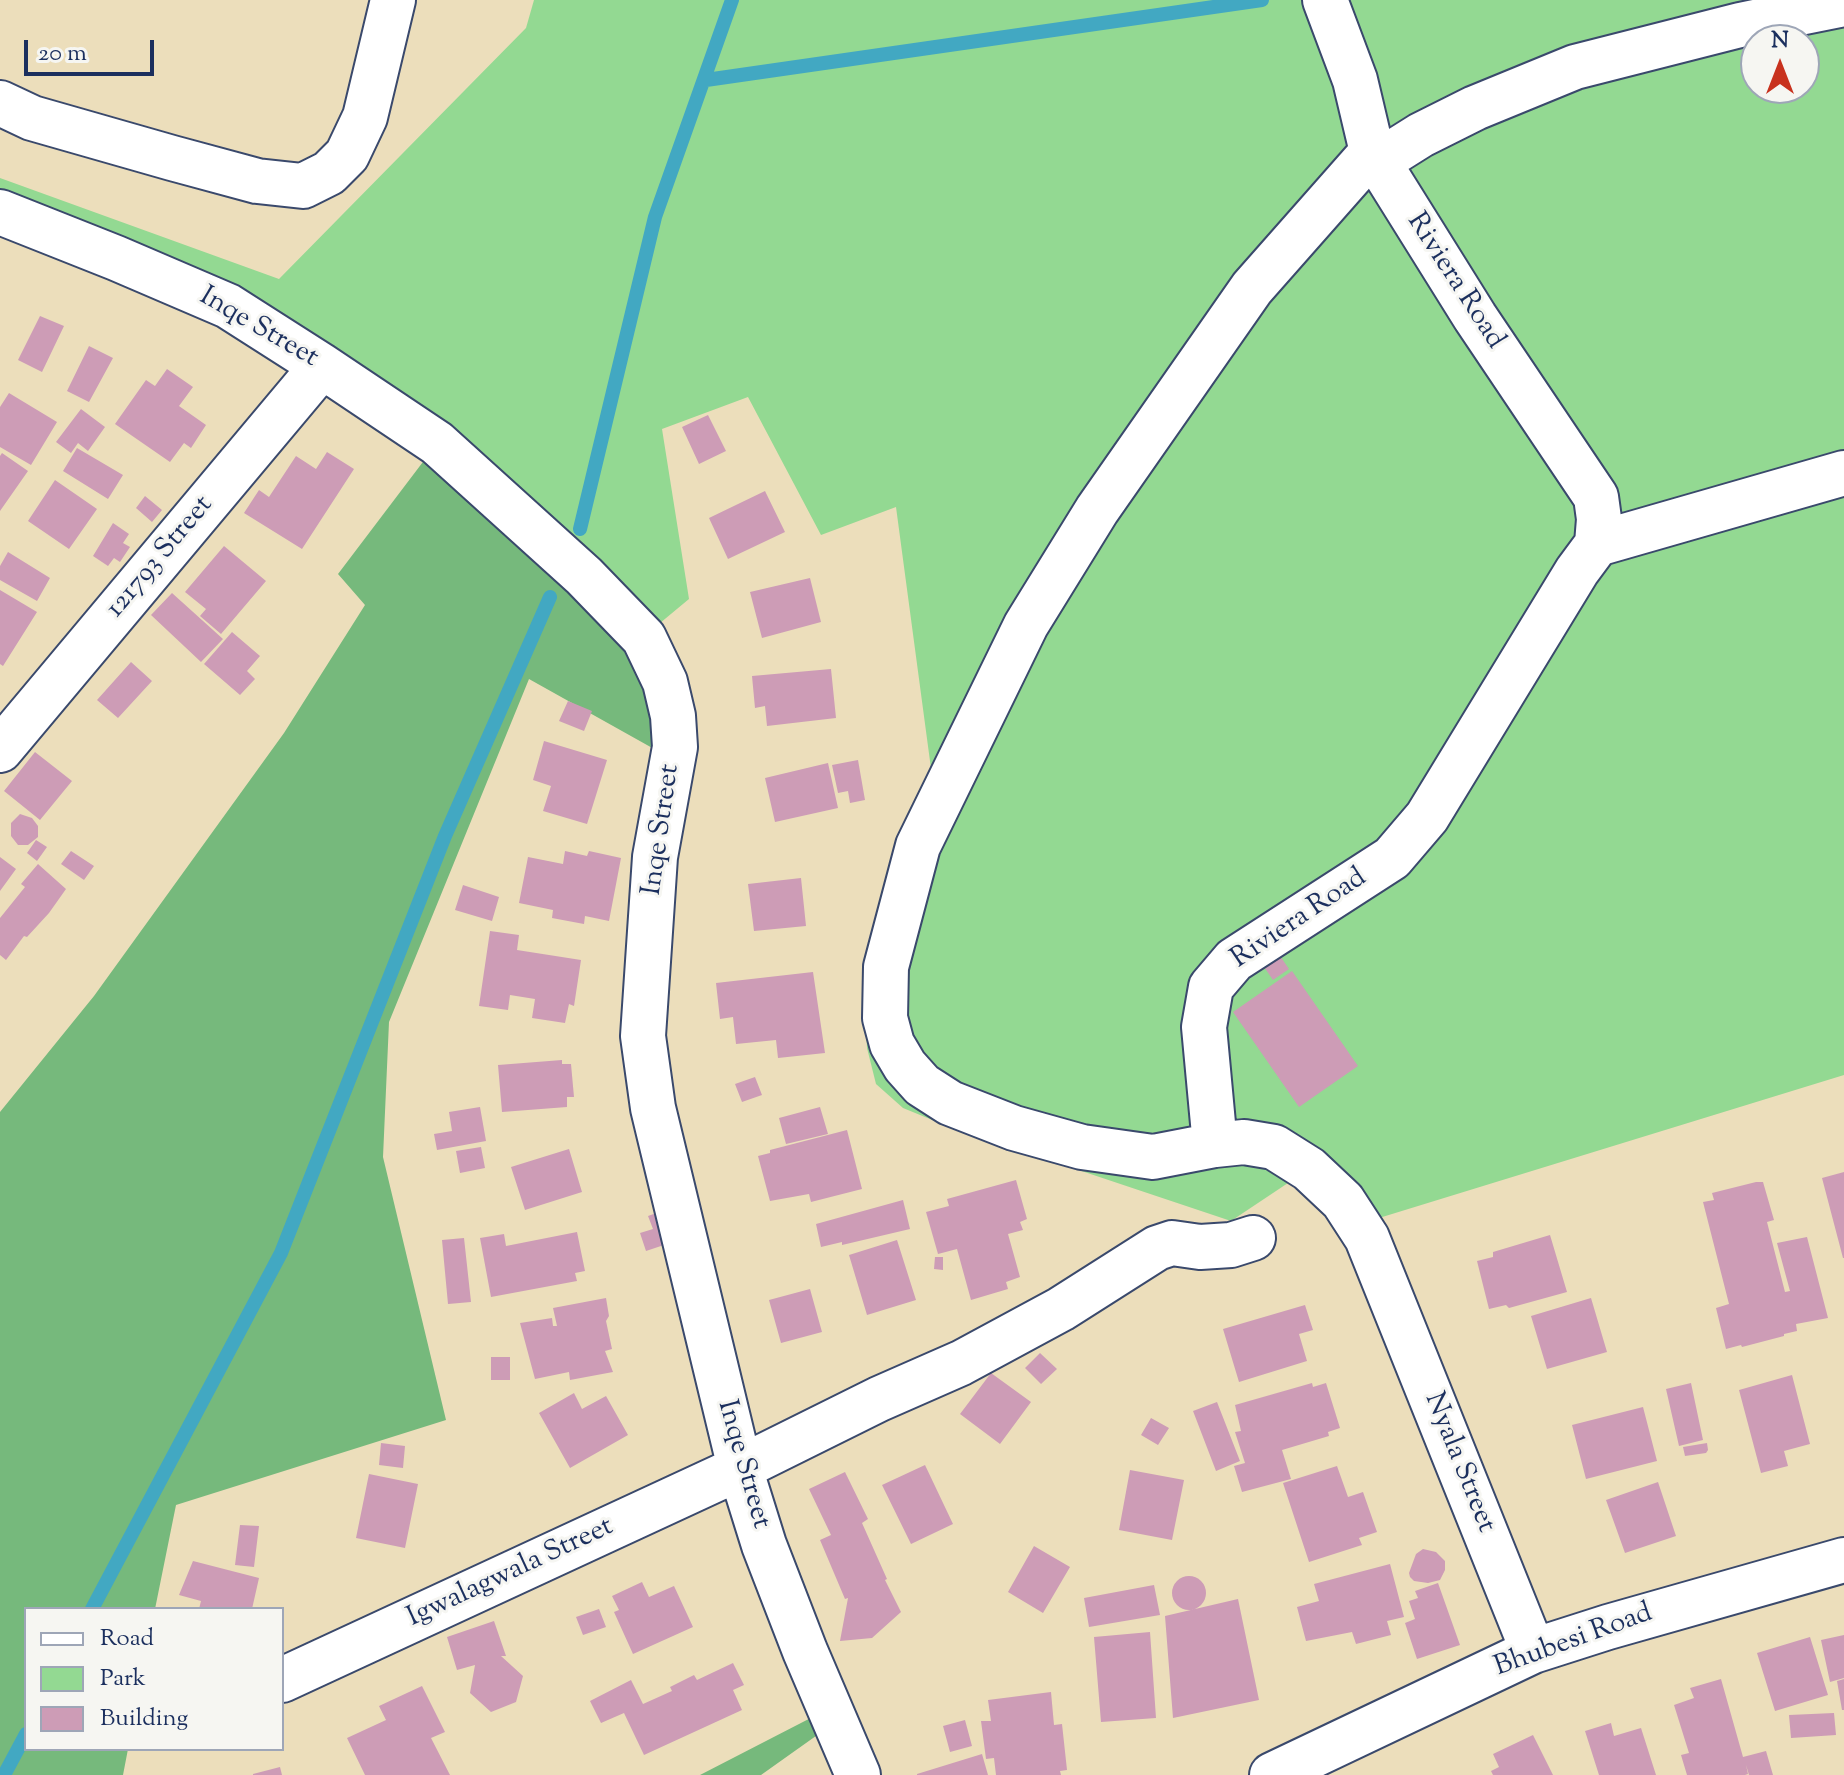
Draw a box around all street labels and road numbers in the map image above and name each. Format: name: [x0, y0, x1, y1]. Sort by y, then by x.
street label: Riviera Road: [1398, 208, 1510, 356]
street label: Inqe Street: [192, 281, 324, 377]
street label: 121793 Street: [100, 490, 222, 626]
street label: Inqe Street: [637, 762, 689, 898]
street label: Riviera Road: [1226, 863, 1374, 977]
street label: Nyala Street: [1415, 1388, 1501, 1538]
street label: Inqe Street: [708, 1397, 776, 1533]
street label: Igwalagwala Street: [403, 1512, 619, 1636]
street label: Bhubesi Road: [1490, 1598, 1658, 1686]

